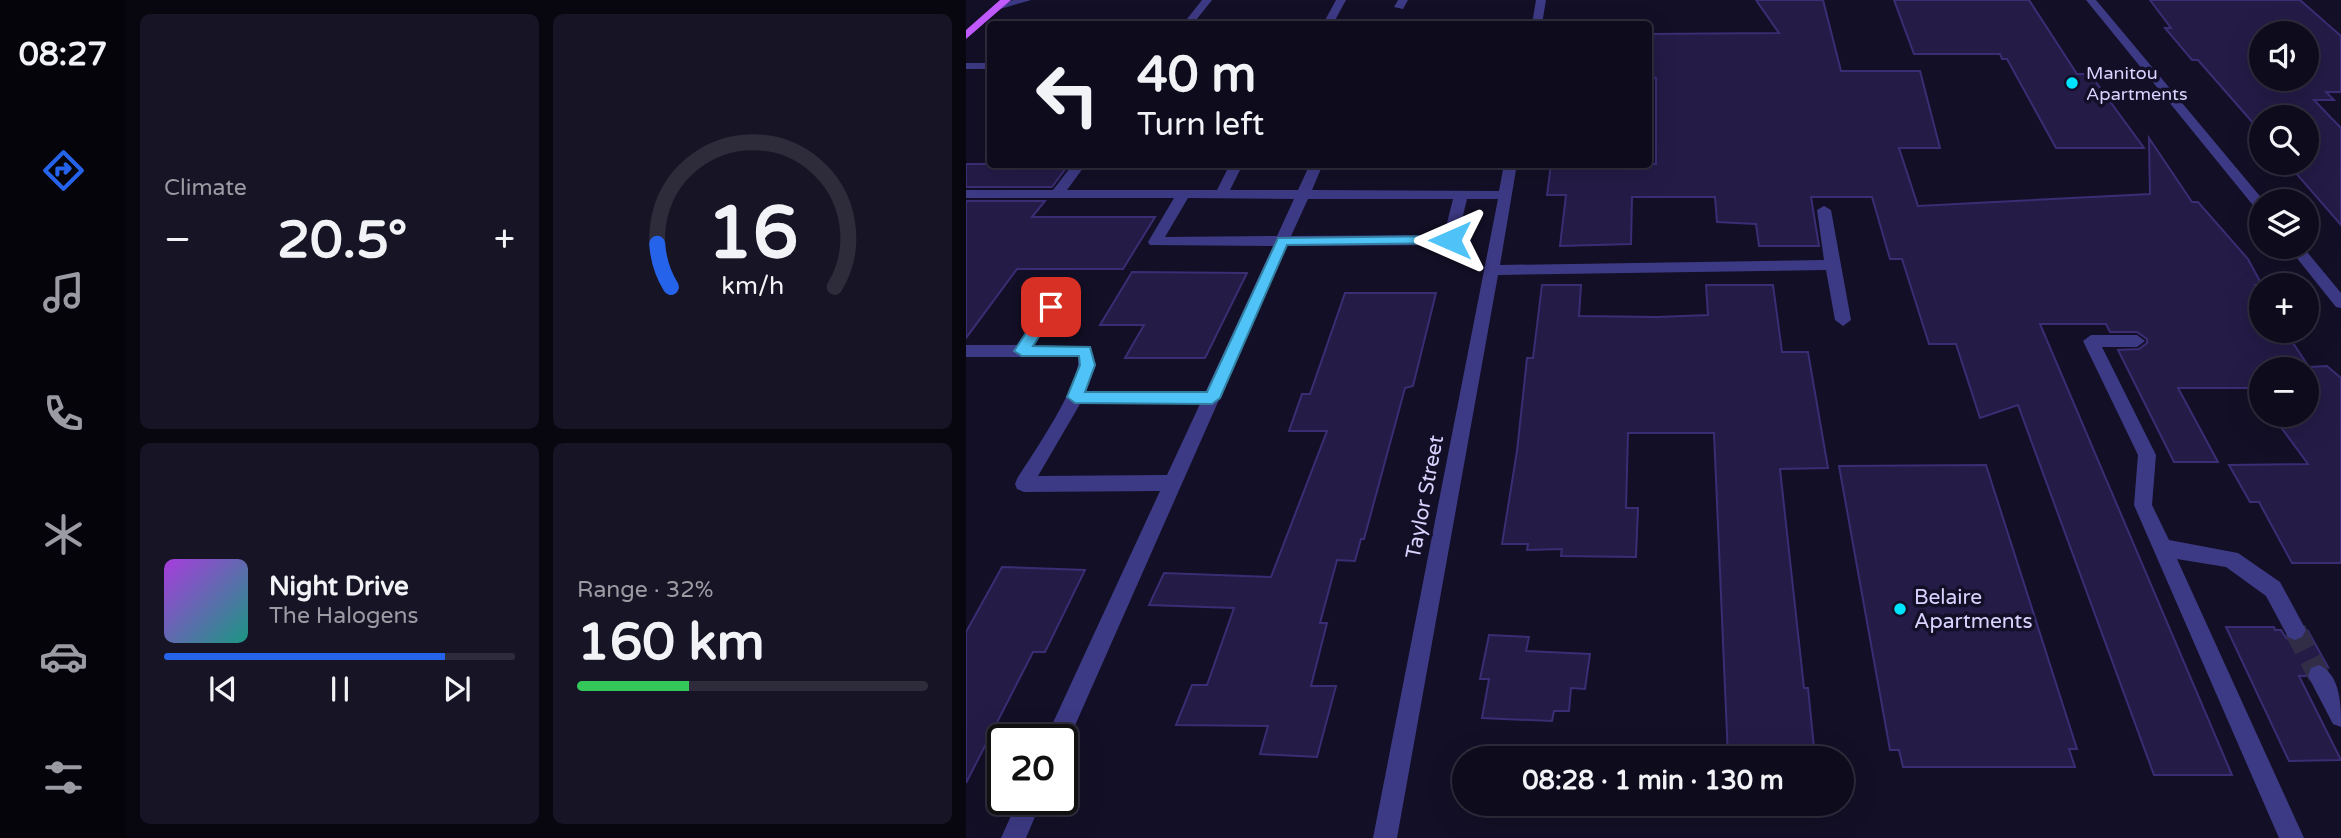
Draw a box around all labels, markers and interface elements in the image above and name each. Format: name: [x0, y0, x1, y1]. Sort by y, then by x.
map controls: [2249, 21, 2319, 427]
button: sound: [2249, 21, 2319, 91]
text: 08:27: [19, 36, 107, 74]
text: 40 m: [1137, 46, 1256, 105]
icon: left: [1022, 49, 1113, 140]
place label: Manitou Apartments: [2086, 62, 2188, 105]
marker: Manitou Apartments: [2064, 75, 2080, 91]
button: search: [2249, 105, 2319, 175]
text: Turn left: [1137, 106, 1264, 144]
icon: directions: [39, 146, 88, 195]
text: Climate: [164, 174, 247, 202]
button: layers: [2249, 189, 2319, 259]
text: 16: [707, 191, 798, 279]
position arrow: [1413, 203, 1487, 277]
text: 20.5°: [277, 209, 407, 272]
text: −: [164, 217, 191, 263]
text: +: [494, 217, 515, 263]
icon: music: [39, 268, 88, 317]
text: km/h: [721, 271, 784, 301]
button: +: [2249, 273, 2319, 343]
pin: [1021, 277, 1081, 337]
icon: arrive: [1032, 288, 1070, 326]
button: −: [2249, 357, 2319, 427]
icon: phone: [39, 389, 88, 438]
street label: Taylor Street: [1401, 433, 1449, 561]
icon: climate: [39, 510, 88, 559]
text: Night Drive: [269, 571, 409, 602]
text: Range · 32%: [577, 576, 713, 604]
place label: Belaire Apartments: [1914, 585, 2032, 634]
marker: Belaire Apartments: [1892, 601, 1908, 617]
text: The Halogens: [269, 602, 418, 630]
text: 160 km: [577, 611, 765, 674]
icon: car: [39, 632, 88, 681]
icon: previous: [204, 670, 242, 708]
icon: pause: [321, 670, 359, 708]
icon: next: [438, 670, 476, 708]
speed limit sign: 20: [987, 724, 1078, 815]
icon: filters: [39, 753, 88, 802]
text: 08:28 · 1 min · 130 m: [1522, 765, 1784, 796]

